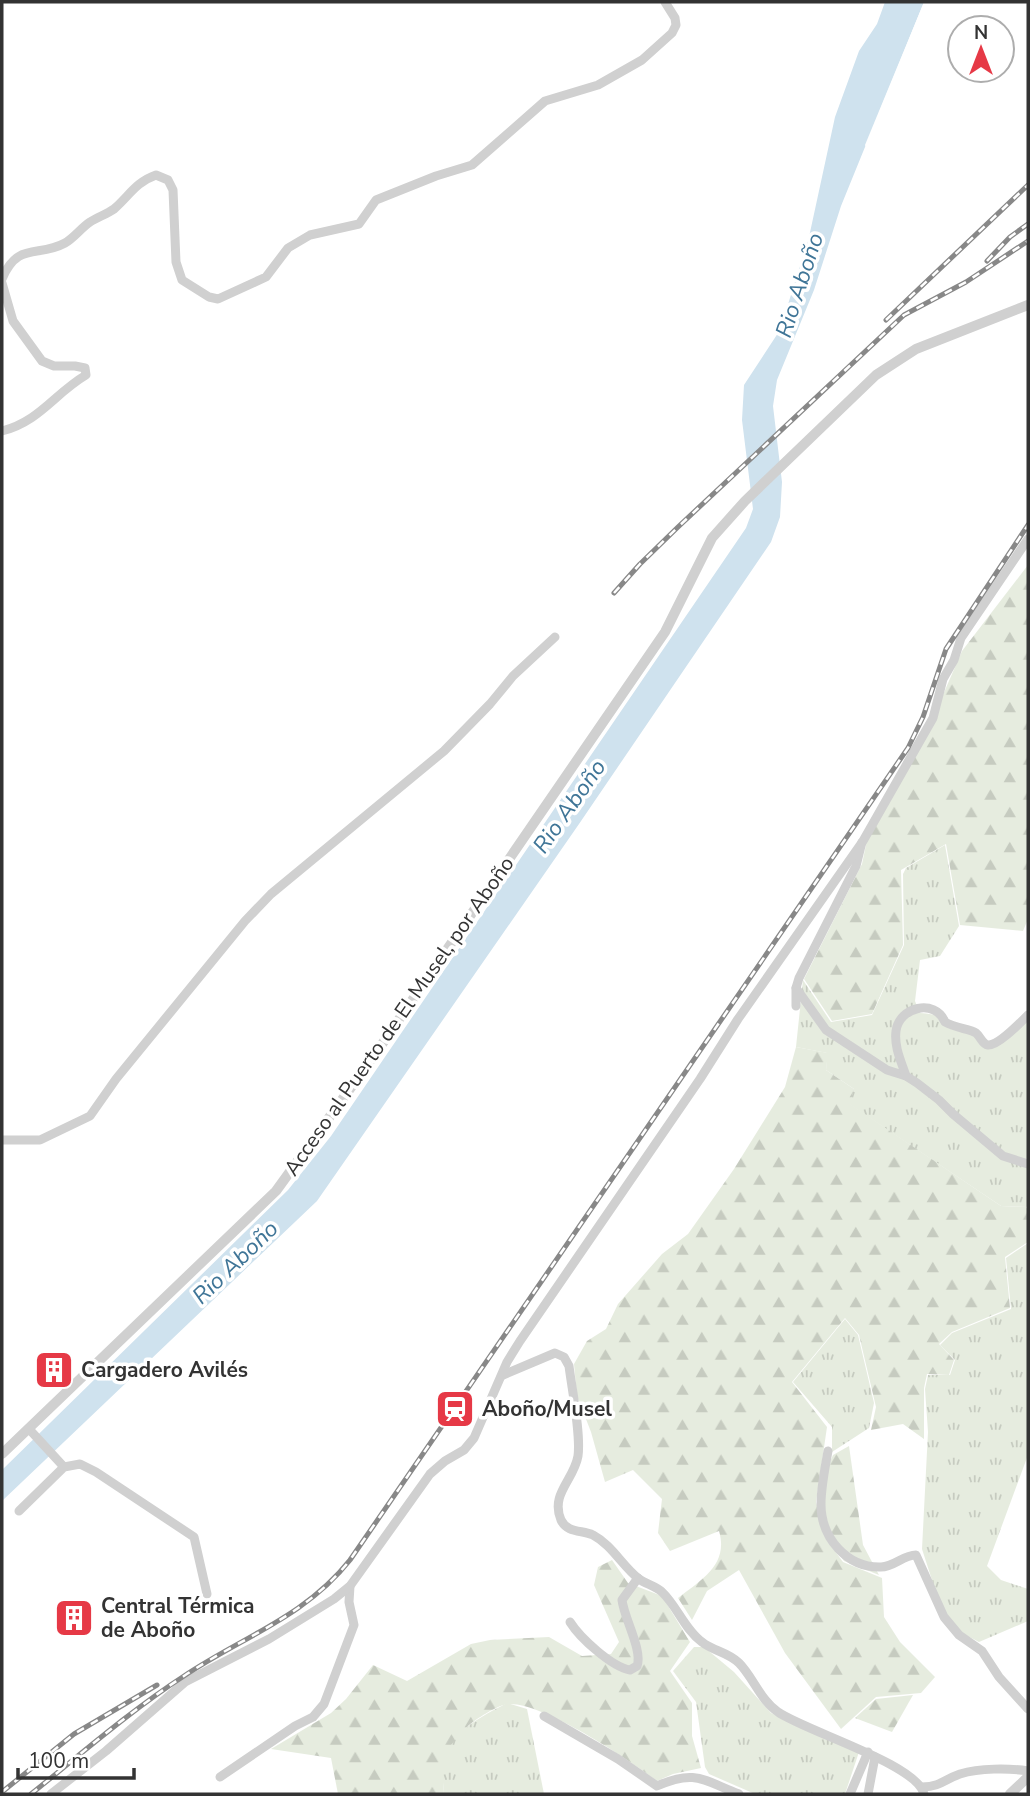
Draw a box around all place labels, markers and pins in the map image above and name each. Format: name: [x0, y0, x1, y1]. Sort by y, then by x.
building icon: Cargadero Avilés: [33, 1349, 75, 1391]
place label: Cargadero Avilés: [81, 1356, 248, 1384]
station icon: Aboño/Musel: [434, 1388, 476, 1430]
place label: Aboño/Musel: [482, 1395, 612, 1423]
place label: Central Térmica de Aboño: [101, 1592, 254, 1644]
building icon: Central Térmica de Aboño: [53, 1597, 95, 1639]

